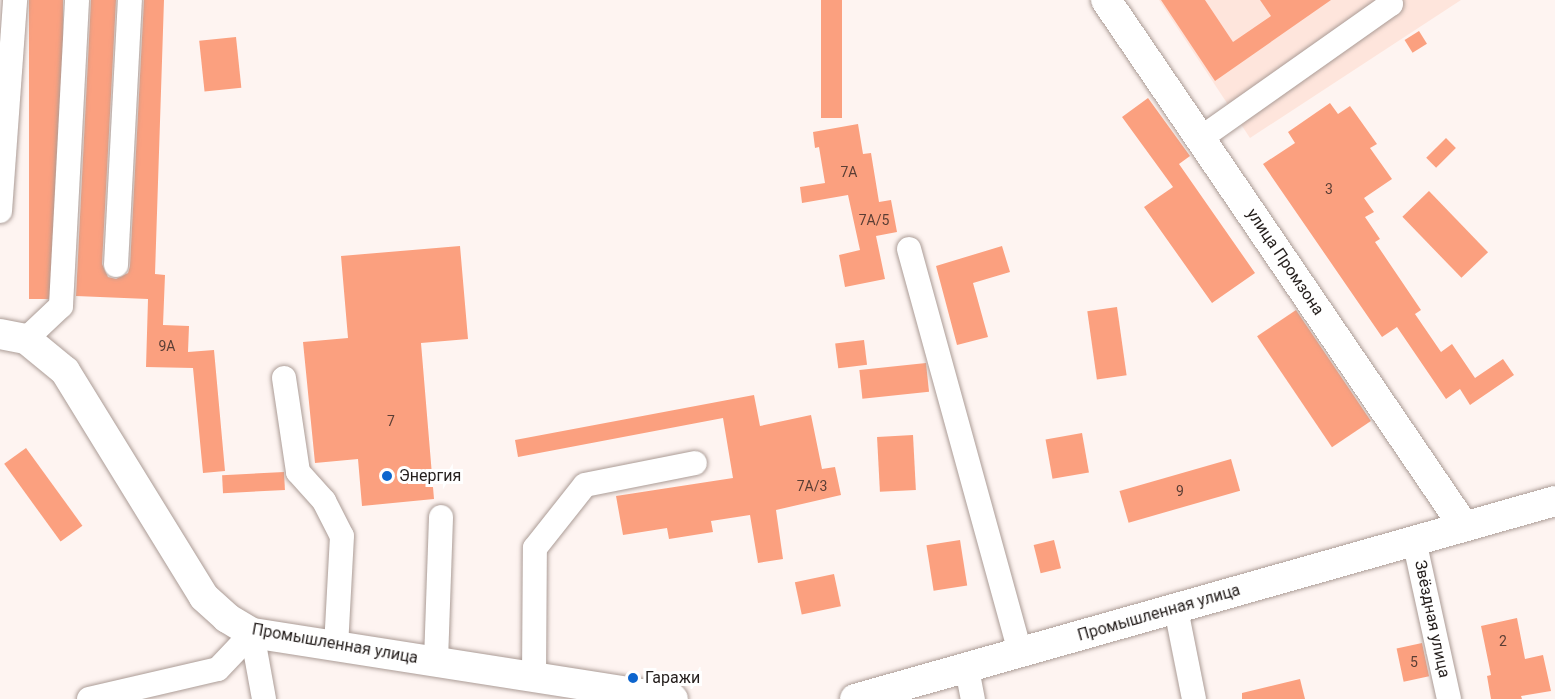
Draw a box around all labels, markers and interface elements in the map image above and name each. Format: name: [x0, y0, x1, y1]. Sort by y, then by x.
house number: 7А: [840, 164, 858, 180]
house number: 3: [1325, 181, 1333, 197]
street label: улица Промзона: [1242, 205, 1328, 319]
house number: 7А/5: [859, 212, 889, 228]
house number: 9А: [158, 338, 176, 354]
house number: 7: [387, 413, 395, 429]
place label: Энергия: [399, 466, 461, 486]
marker: Энергия: [380, 469, 394, 483]
house number: 7А/3: [797, 478, 827, 494]
house number: 9: [1176, 483, 1184, 499]
street label: Звёздная улица: [1410, 559, 1454, 679]
street label: Промышленная улица: [1075, 581, 1243, 645]
street label: Промышленная улица: [250, 620, 420, 668]
house number: 2: [1499, 633, 1507, 649]
house number: 5: [1410, 654, 1418, 670]
place label: Гаражи: [645, 668, 700, 688]
marker: Гаражи: [626, 671, 640, 685]

